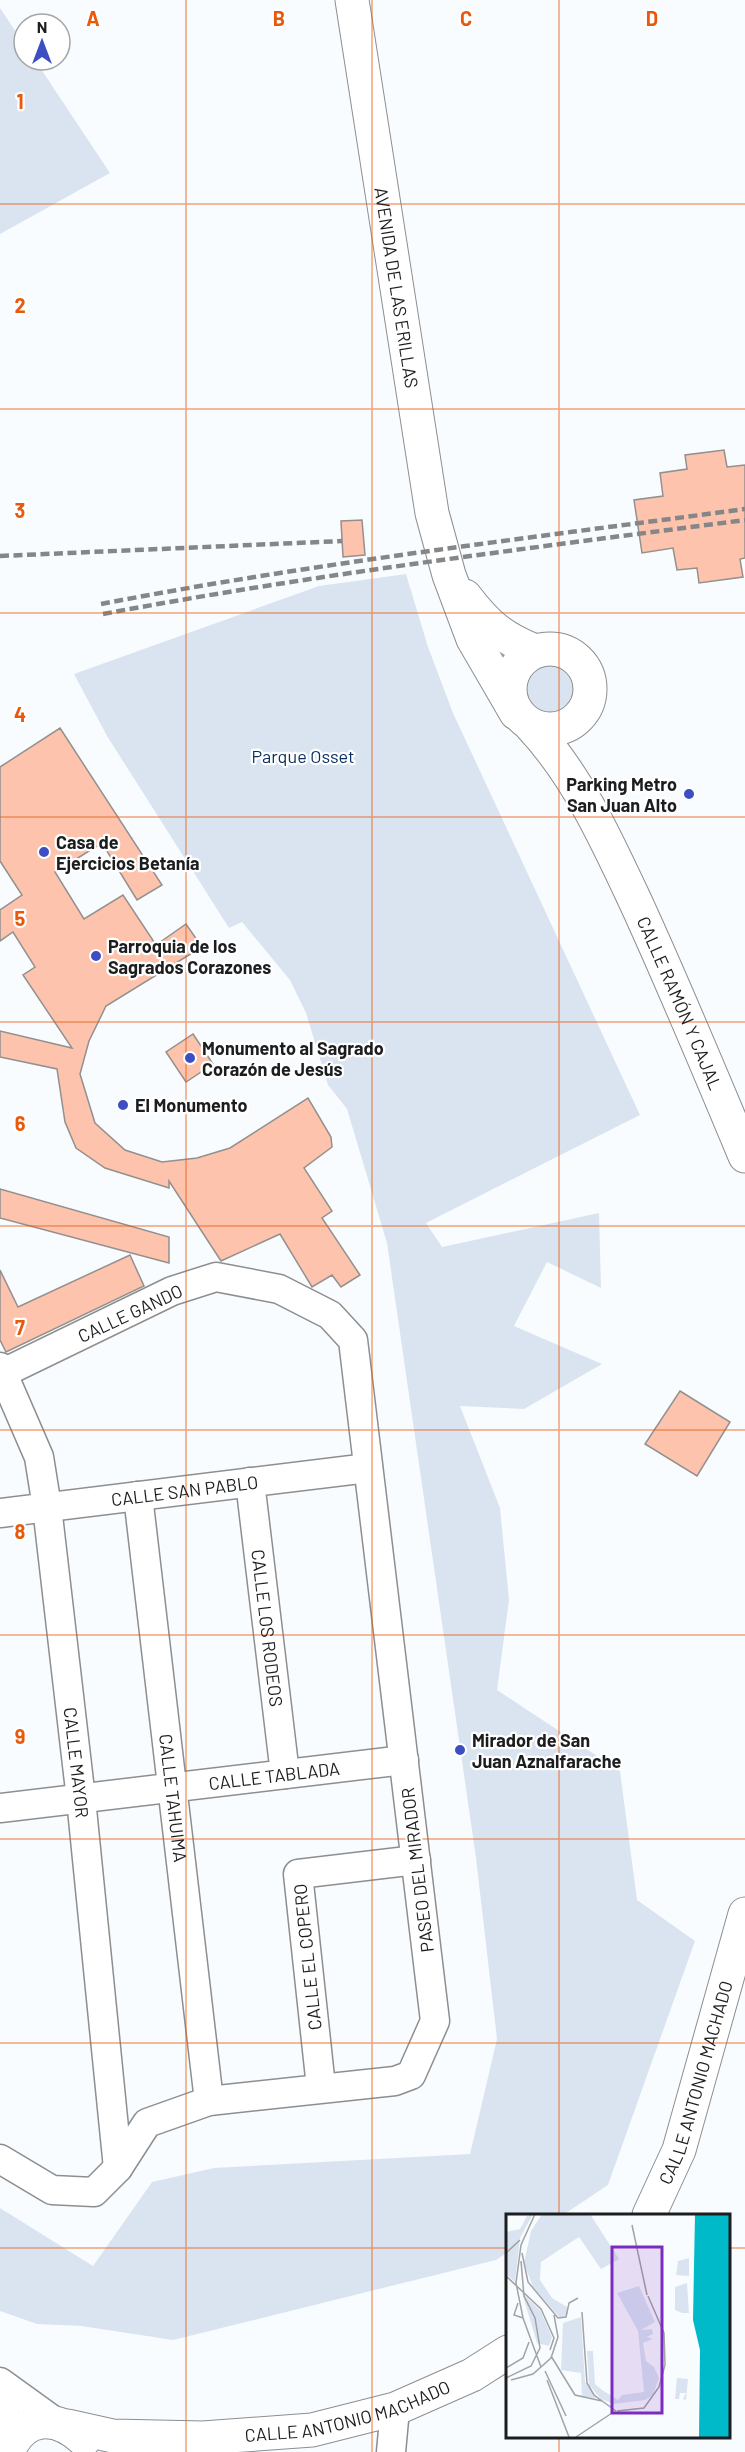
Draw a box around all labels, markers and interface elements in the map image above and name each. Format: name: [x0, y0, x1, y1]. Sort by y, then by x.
text: A: [86, 6, 100, 30]
text: B: [273, 6, 285, 30]
text: C: [460, 6, 472, 30]
text: D: [646, 6, 658, 30]
north arrow: [12, 12, 72, 72]
text: N: [37, 17, 47, 36]
text: 1: [16, 89, 24, 113]
street label: AVENIDA DE LAS ERILLAS: [370, 186, 423, 390]
text: 2: [14, 293, 26, 317]
text: 3: [15, 498, 25, 522]
text: 4: [14, 702, 26, 726]
park label: Parque Osset: [251, 745, 355, 767]
place label: Parking Metro San Juan Alto: [566, 773, 677, 816]
marker: Parking Metro San Juan Alto: [682, 787, 696, 801]
place label: Casa de Ejercicios Betanía: [56, 831, 199, 874]
marker: Casa de Ejercicios Betanía: [37, 845, 51, 859]
text: 5: [15, 906, 26, 930]
street label: CALLE RAMÓN Y CAJAL: [633, 913, 727, 1093]
place label: Parroquia de los Sagrados Corazones: [108, 935, 271, 978]
marker: Parroquia de los Sagrados Corazones: [89, 949, 103, 963]
place label: Monumento al Sagrado Corazón de Jesús: [202, 1037, 384, 1080]
marker: Monumento al Sagrado Corazón de Jesús: [183, 1051, 197, 1065]
place label: El Monumento: [135, 1094, 247, 1116]
marker: El Monumento: [116, 1098, 130, 1112]
text: 6: [15, 1111, 26, 1135]
street label: CALLE GANDO: [74, 1279, 186, 1347]
text: 7: [15, 1315, 25, 1339]
street label: CALLE SAN PABLO: [110, 1471, 259, 1510]
text: 8: [15, 1519, 26, 1543]
street label: CALLE LOS RODEOS: [247, 1548, 288, 1708]
street label: CALLE MAYOR: [59, 1706, 94, 1819]
text: 9: [15, 1724, 25, 1748]
place label: Mirador de San Juan Aznalfarache: [472, 1729, 621, 1772]
street label: CALLE TAHUIMA: [155, 1733, 192, 1863]
marker: Mirador de San Juan Aznalfarache: [453, 1743, 467, 1757]
street label: CALLE TABLADA: [207, 1757, 341, 1794]
street label: PASEO DEL MIRADOR: [396, 1786, 438, 1954]
street label: CALLE EL COPERO: [288, 1883, 326, 2031]
street label: CALLE ANTONIO MACHADO: [654, 1978, 737, 2188]
inset map: [506, 2214, 730, 2437]
street label: CALLE ANTONIO MACHADO: [244, 2375, 453, 2446]

